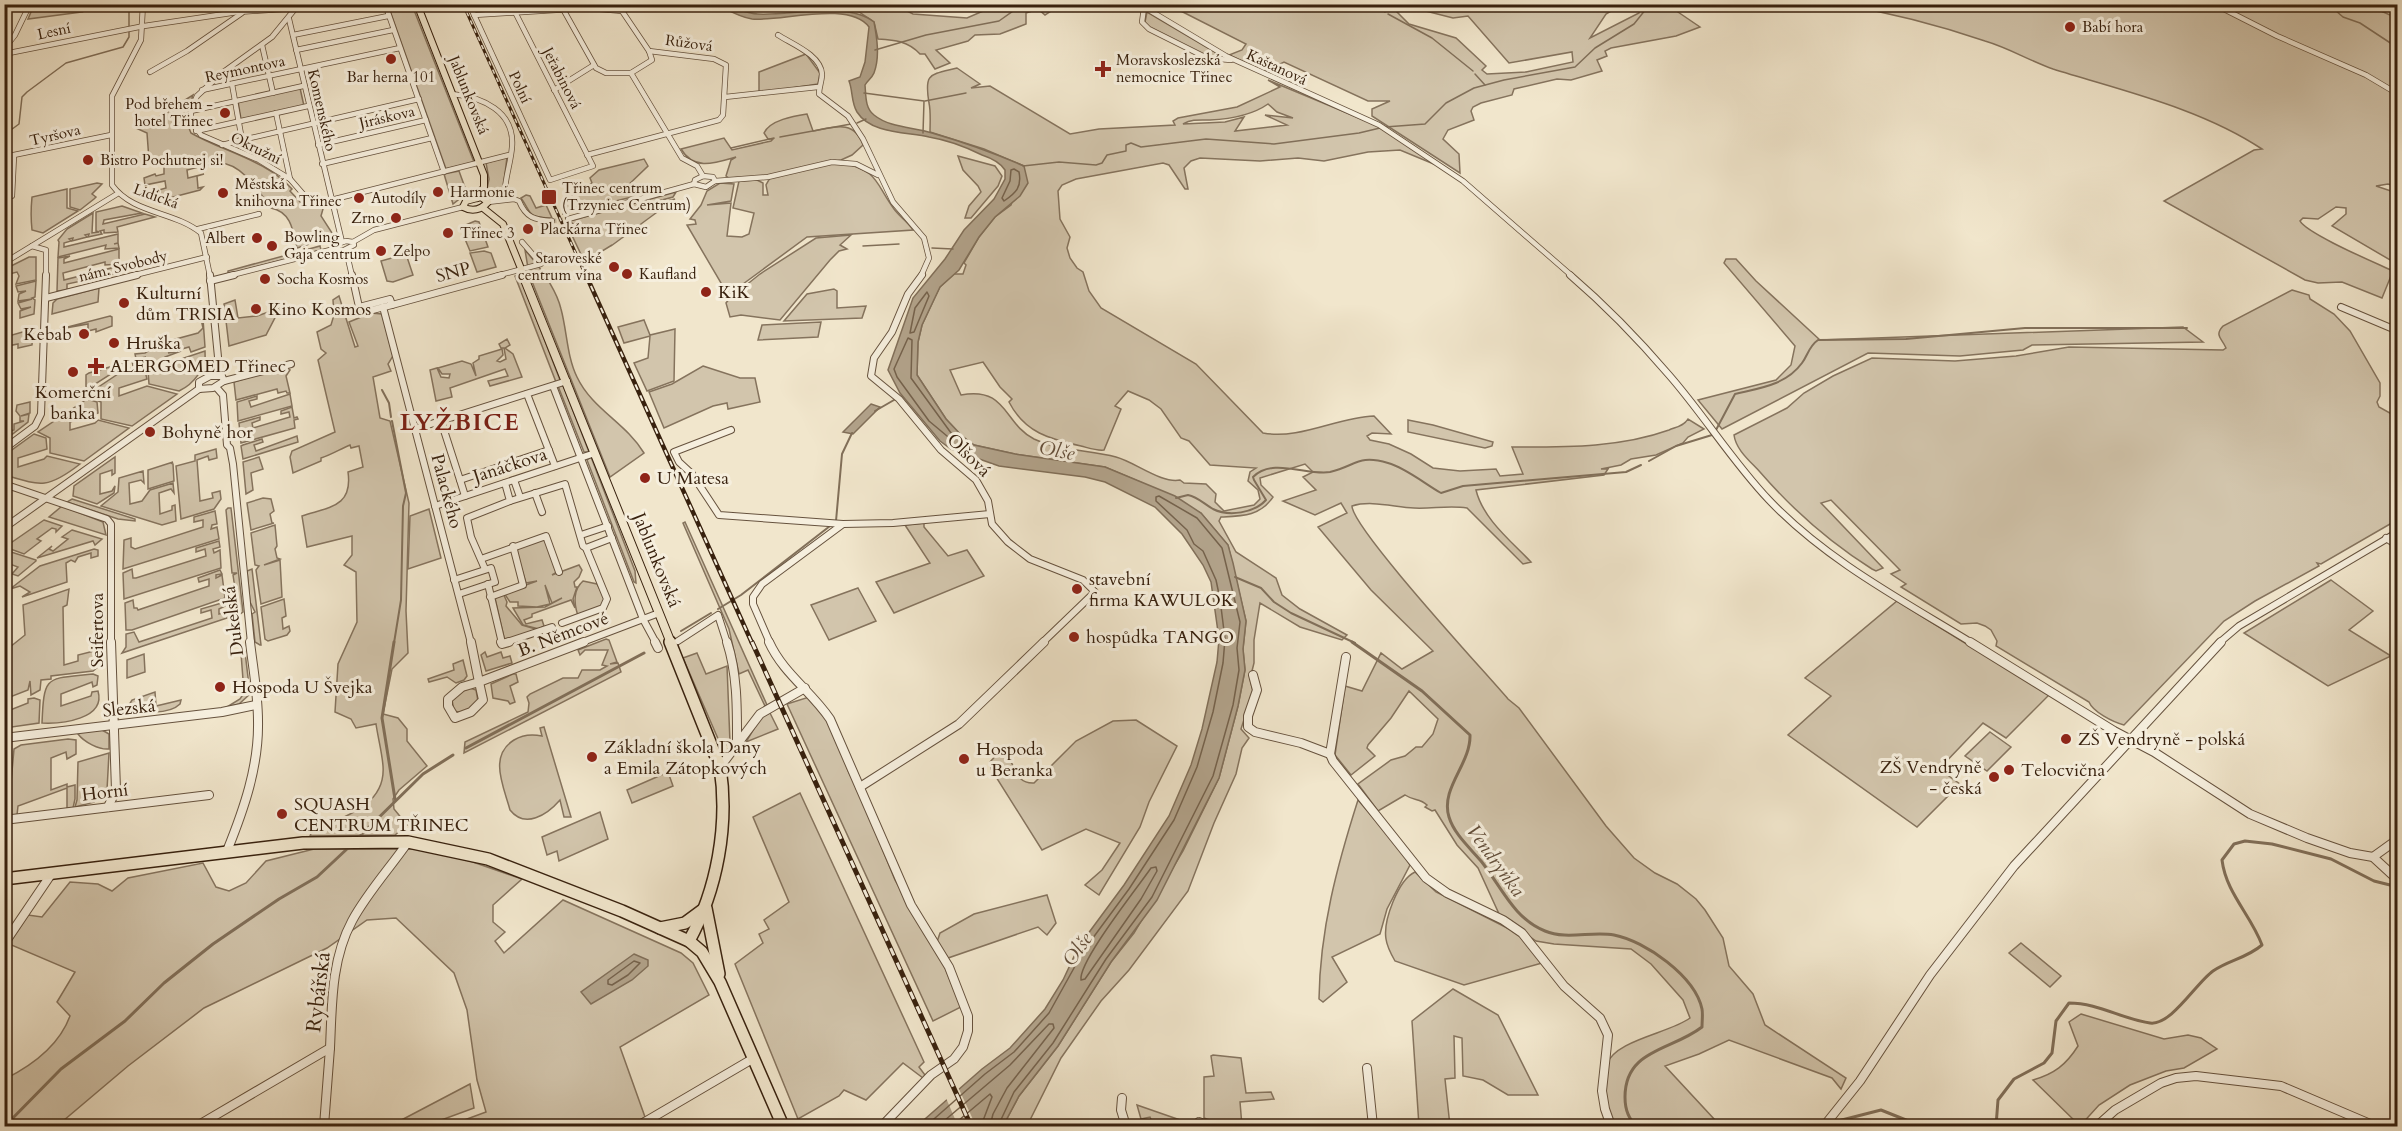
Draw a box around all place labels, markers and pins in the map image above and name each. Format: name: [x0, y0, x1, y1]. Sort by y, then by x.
place label: Babí hora: [2082, 17, 2144, 37]
marker: Babí hora: [2063, 20, 2077, 34]
place label: Moravskoslezská nemocnice Třinec: [1116, 50, 1232, 87]
marker: Bar herna 101: [384, 52, 398, 66]
marker: Moravskoslezská nemocnice Třinec: [1094, 60, 1112, 78]
place label: Bar herna 101: [347, 67, 435, 87]
place label: Pod břehem - hotel Třinec: [125, 94, 213, 131]
marker: Pod břehem - hotel Třinec: [218, 106, 232, 120]
place label: Bistro Pochutnej si!: [100, 150, 223, 170]
marker: Bistro Pochutnej si!: [81, 153, 95, 167]
place label: Městská knihovna Třinec: [235, 174, 342, 211]
place label: Třinec centrum (Trzyniec Centrum): [562, 178, 691, 215]
place label: Harmonie: [450, 182, 515, 202]
marker: Harmonie: [431, 185, 445, 199]
marker: Městská knihovna Třinec: [216, 186, 230, 200]
place label: Autodíly: [371, 188, 427, 208]
marker: Třinec centrum (Trzyniec Centrum): [540, 188, 558, 206]
marker: Autodíly: [352, 191, 366, 205]
place label: Zrno: [351, 208, 384, 228]
marker: Zrno: [389, 211, 403, 225]
place label: Plackárna Třinec: [540, 219, 648, 239]
marker: Plackárna Třinec: [521, 222, 535, 236]
place label: Třinec 3: [460, 223, 515, 243]
marker: Třinec 3: [441, 226, 455, 240]
place label: Bowling Gaja centrum: [284, 227, 371, 264]
place label: Albert: [205, 228, 245, 248]
marker: Albert: [250, 231, 264, 245]
marker: Bowling Gaja centrum: [265, 239, 279, 253]
place label: Zelpo: [393, 241, 430, 261]
marker: Zelpo: [374, 244, 388, 258]
place label: Staroveské centrum vína: [518, 248, 603, 285]
marker: Staroveské centrum vína: [607, 260, 621, 274]
place label: Kaufland: [639, 264, 696, 284]
marker: Kaufland: [620, 267, 634, 281]
place label: Socha Kosmos: [277, 269, 368, 289]
marker: Socha Kosmos: [258, 272, 272, 286]
place label: KiK: [718, 280, 750, 305]
place label: Kulturní dům TRISIA: [136, 281, 235, 327]
marker: KiK: [699, 285, 713, 299]
marker: Kulturní dům TRISIA: [117, 296, 131, 310]
place label: Kino Kosmos: [268, 297, 371, 322]
marker: Kino Kosmos: [249, 302, 263, 316]
place label: Kebab: [23, 322, 72, 347]
marker: Kebab: [77, 327, 91, 341]
place label: Hruška: [126, 331, 181, 356]
marker: Hruška: [107, 336, 121, 350]
place label: ALERGOMED Třinec: [110, 354, 286, 379]
marker: ALERGOMED Třinec: [87, 357, 105, 375]
marker: Komerční banka: [66, 365, 80, 379]
place label: Komerční banka: [35, 380, 111, 426]
place label: Bohyně hor: [162, 420, 253, 445]
marker: Bohyně hor: [143, 425, 157, 439]
place label: U Matesa: [657, 466, 729, 491]
marker: U Matesa: [638, 471, 652, 485]
place label: stavební firma KAWULOK: [1089, 567, 1235, 613]
marker: stavební firma KAWULOK: [1070, 582, 1084, 596]
place label: hospůdka TANGO: [1086, 625, 1234, 650]
marker: hospůdka TANGO: [1067, 630, 1081, 644]
place label: Hospoda U Švejka: [232, 675, 373, 700]
marker: Hospoda U Švejka: [213, 680, 227, 694]
place label: ZŠ Vendryně - polská: [2078, 727, 2246, 752]
marker: ZŠ Vendryně - polská: [2059, 732, 2073, 746]
place label: Základní škola Dany a Emila Zátopkových: [604, 735, 767, 781]
place label: Hospoda u Beranka: [976, 737, 1053, 783]
marker: Základní škola Dany a Emila Zátopkových: [585, 750, 599, 764]
marker: Hospoda u Beranka: [957, 752, 971, 766]
place label: ZŠ Vendryně - česká: [1880, 755, 1982, 801]
place label: Telocvična: [2021, 758, 2106, 783]
marker: Telocvična: [2002, 763, 2016, 777]
marker: ZŠ Vendryně - česká: [1987, 770, 2001, 784]
place label: SQUASH CENTRUM TŘINEC: [294, 792, 469, 838]
marker: SQUASH CENTRUM TŘINEC: [275, 807, 289, 821]

